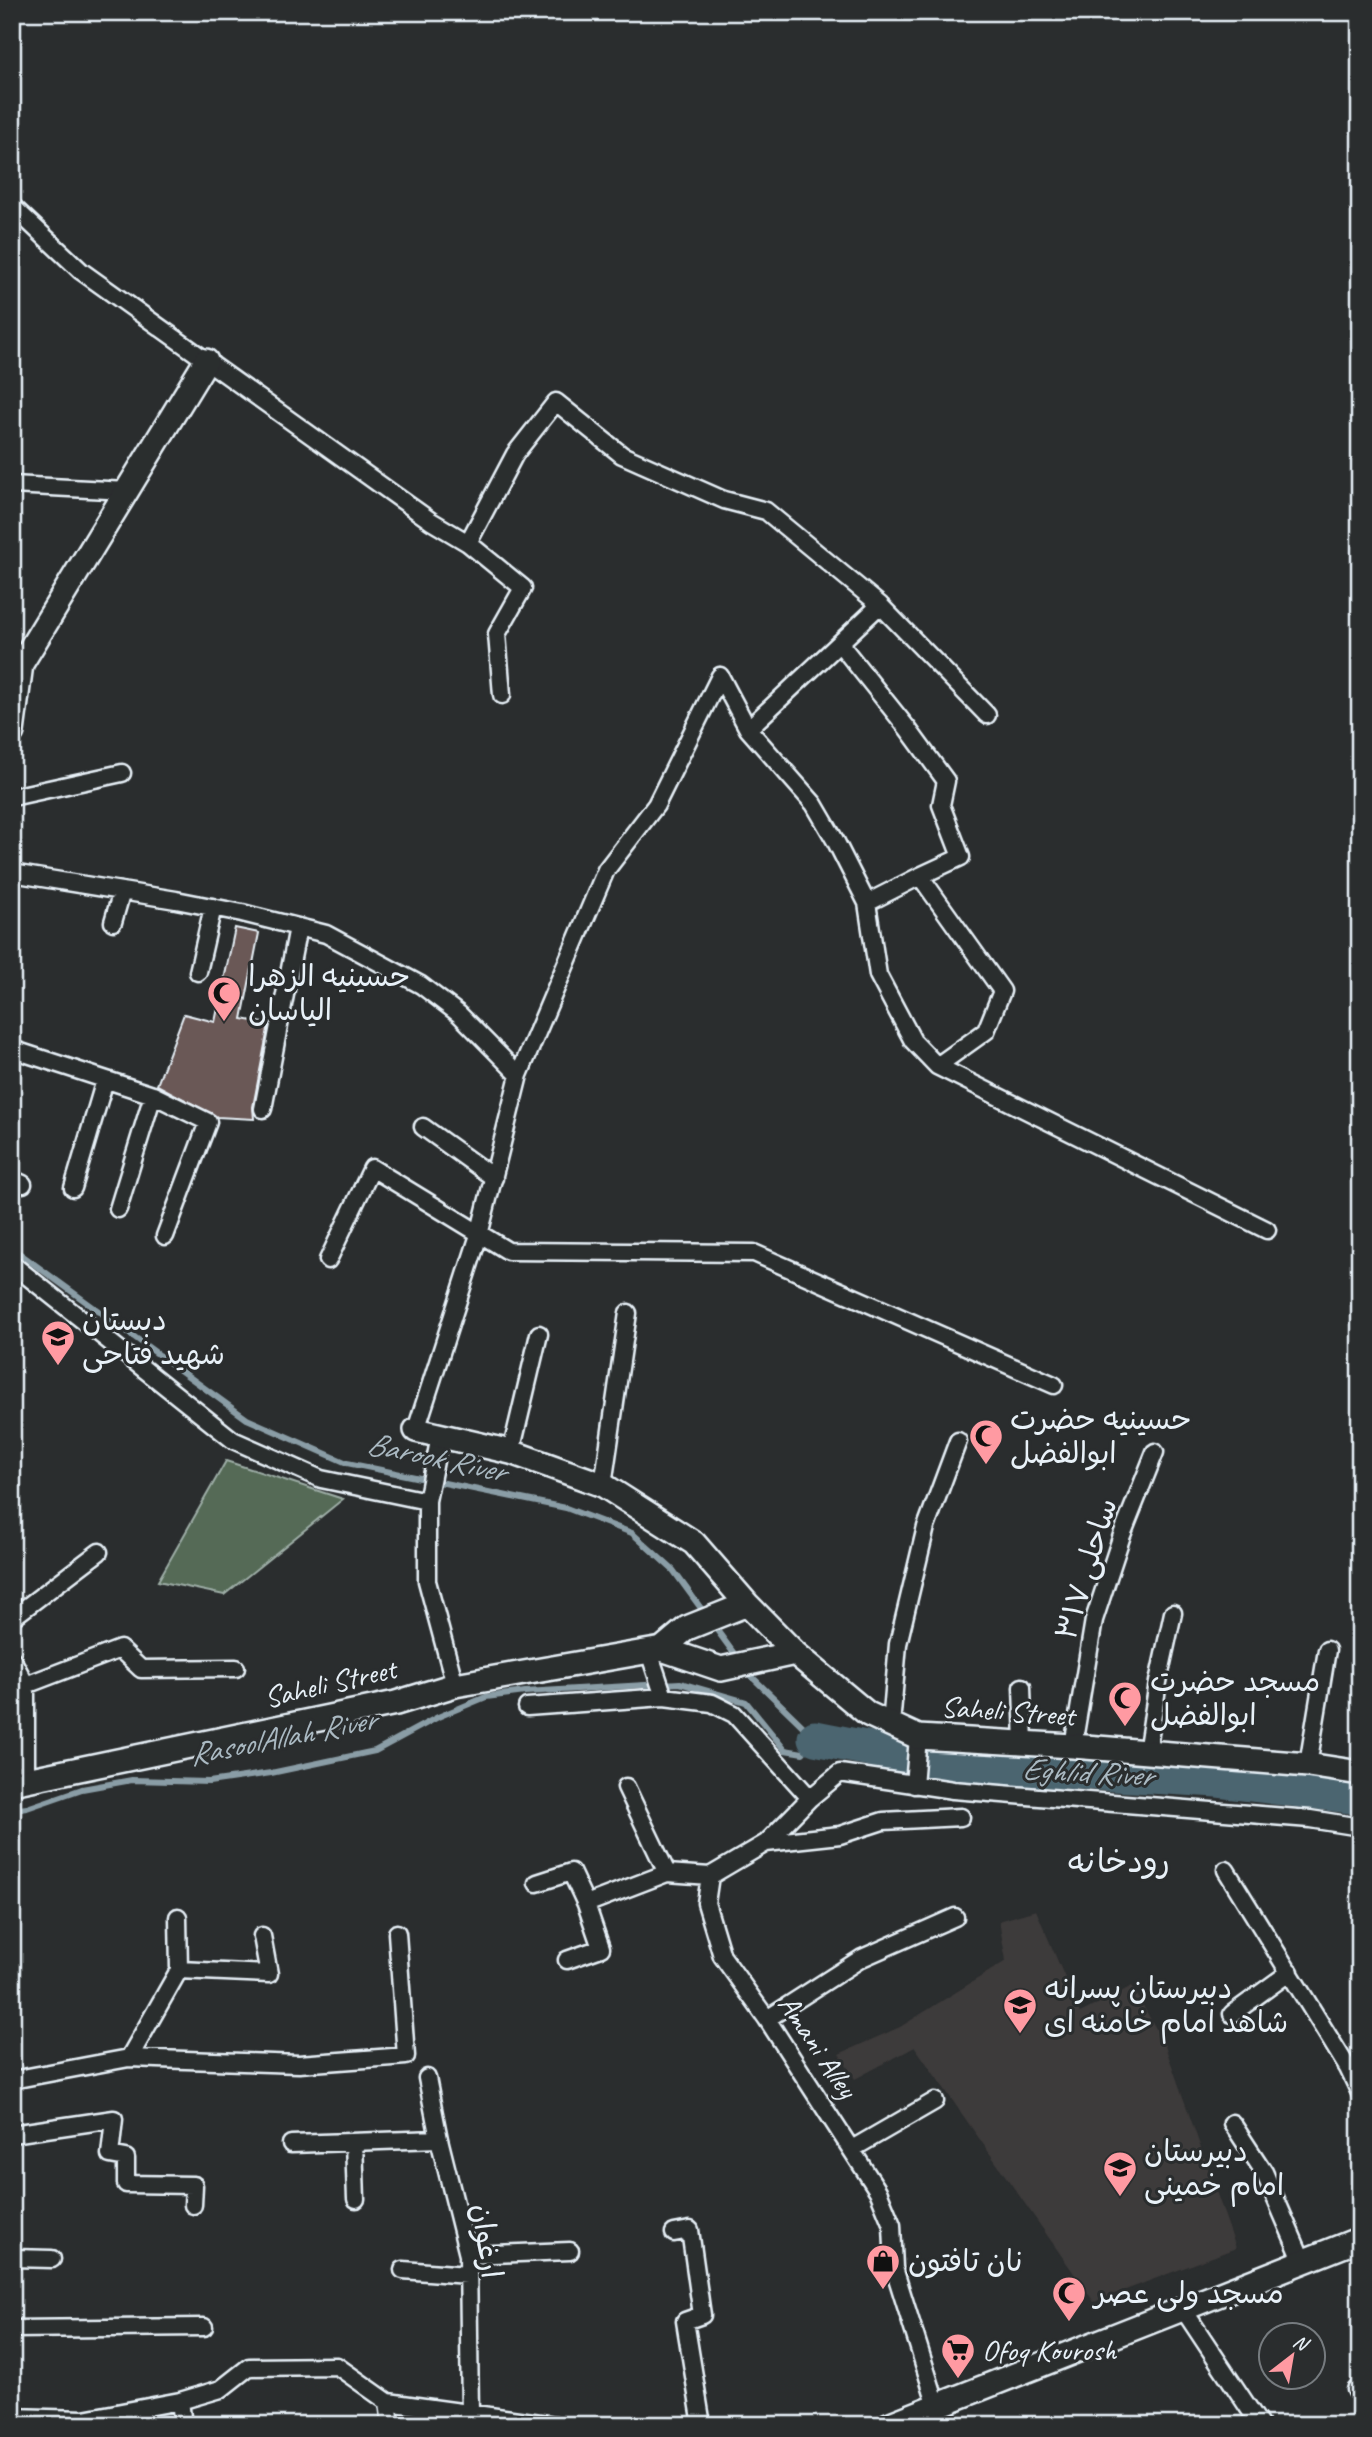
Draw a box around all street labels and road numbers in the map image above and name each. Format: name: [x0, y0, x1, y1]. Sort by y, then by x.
street label: ساحلی ۳۱۷: [1046, 1494, 1126, 1644]
street label: Saheli Street: [261, 1649, 402, 1717]
street label: Saheli Street: [940, 1687, 1079, 1735]
street label: Amani Alley: [770, 1987, 867, 2106]
street label: ارغوان: [463, 2201, 511, 2281]

